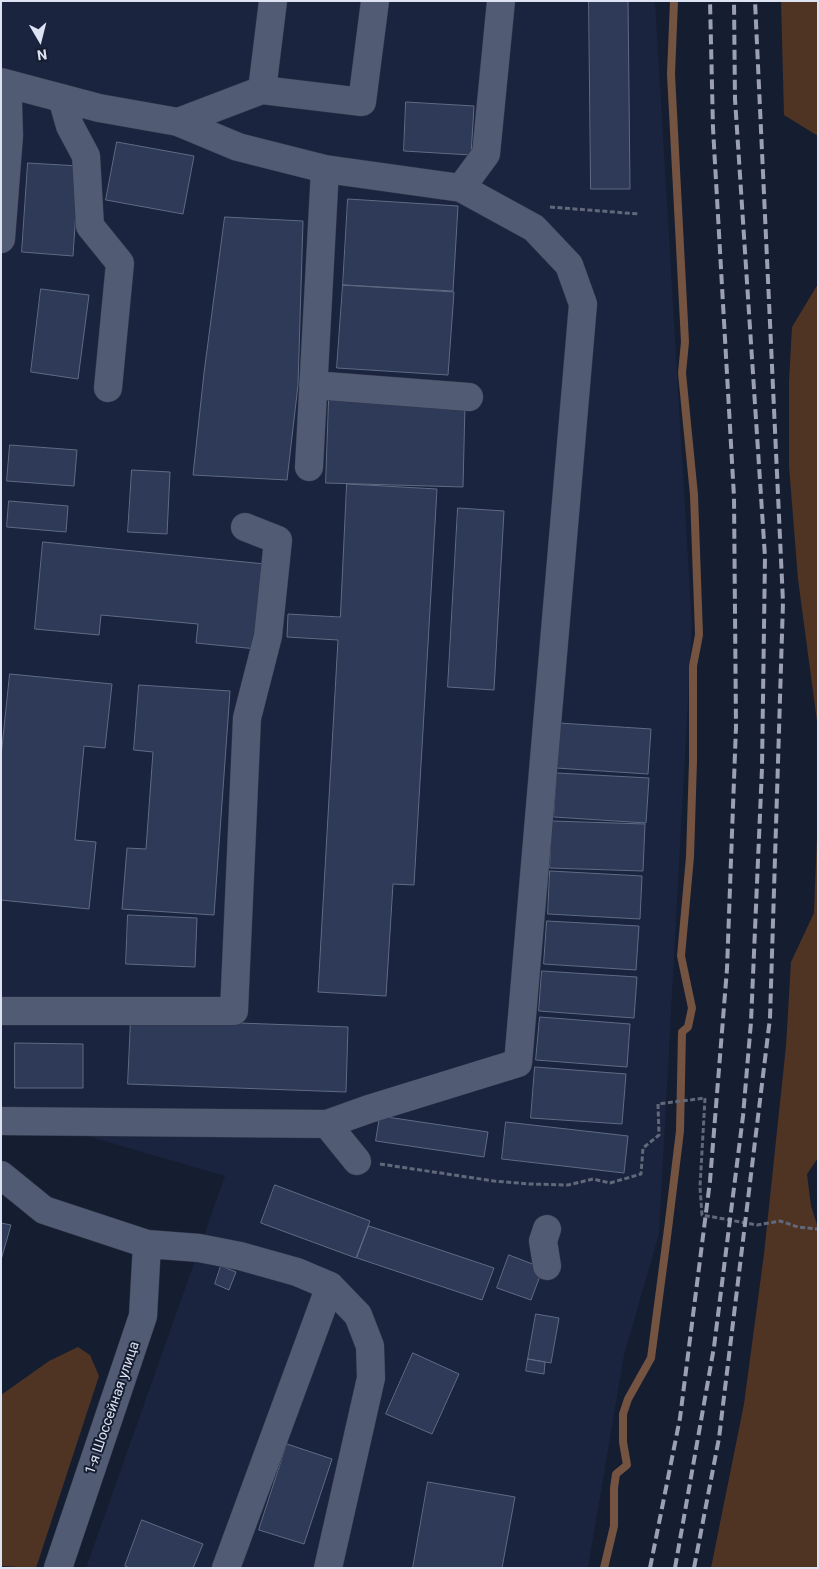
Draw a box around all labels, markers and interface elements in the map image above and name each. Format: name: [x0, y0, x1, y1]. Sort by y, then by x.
north arrow: [15, 15, 65, 65]
text: N: [36, 46, 48, 63]
street label: 1-я Шоссейная улица: [82, 1339, 144, 1477]

